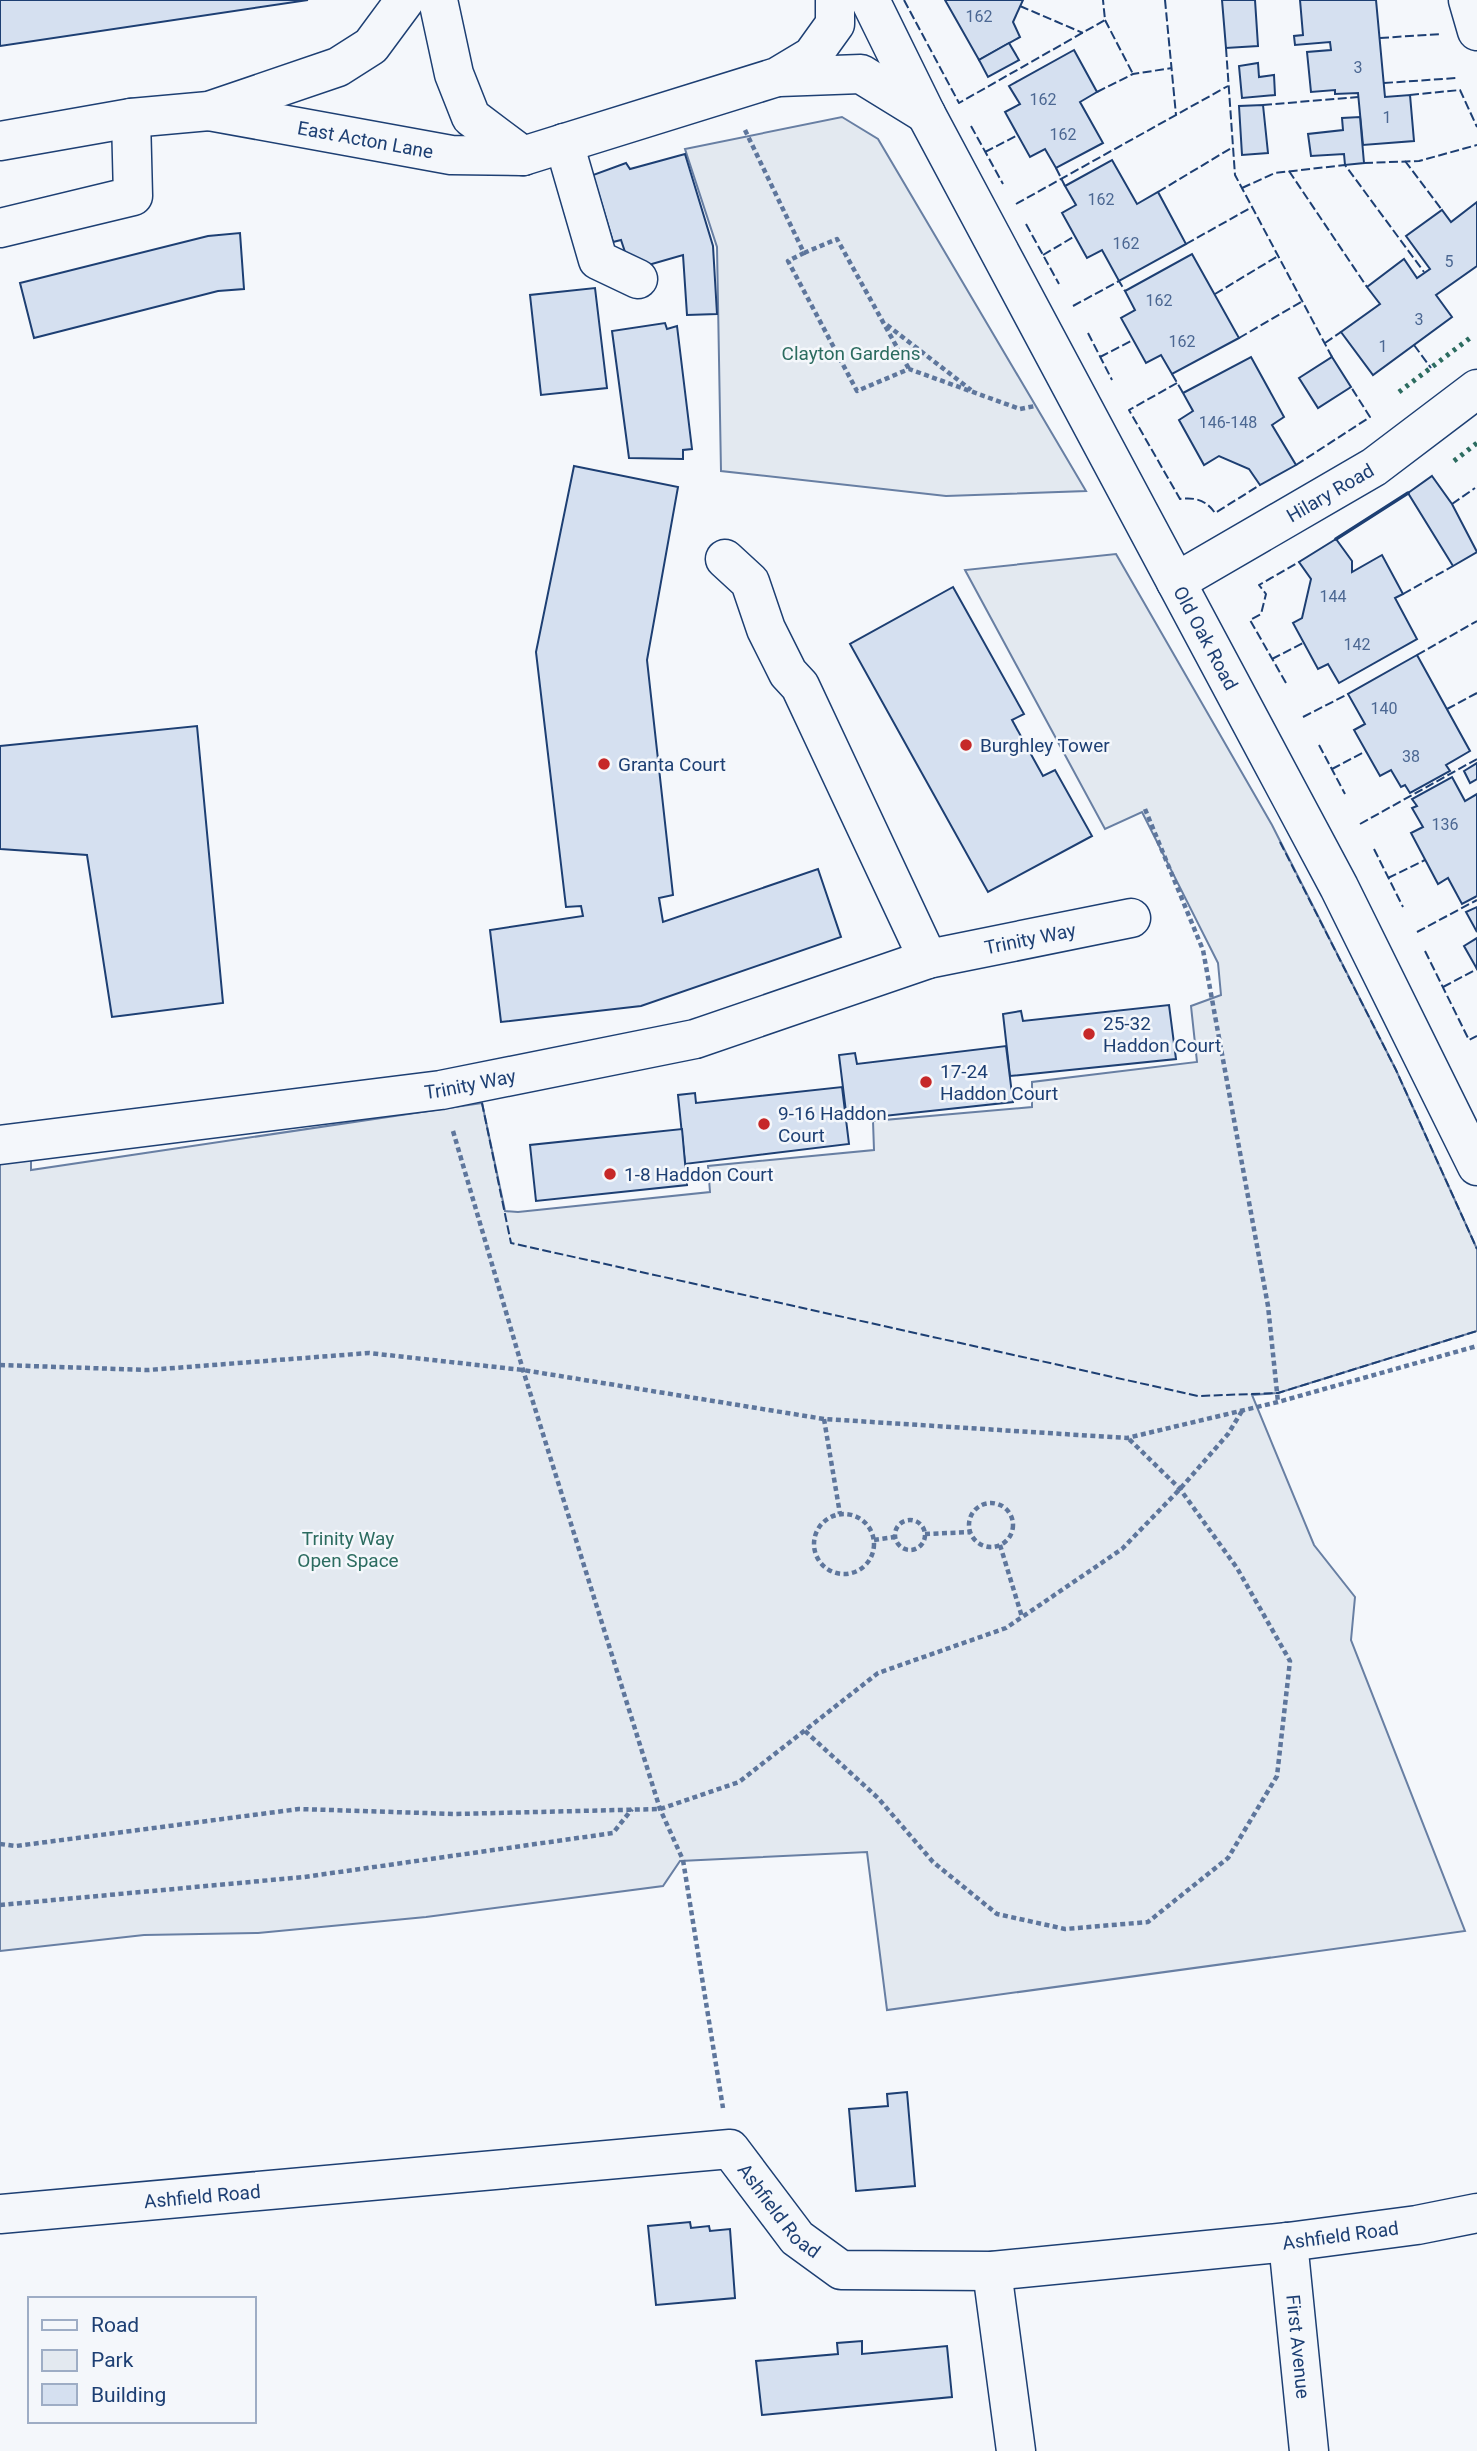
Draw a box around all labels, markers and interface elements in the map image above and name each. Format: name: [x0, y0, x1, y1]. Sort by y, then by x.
house number: 162: [966, 7, 992, 26]
house number: 3: [1354, 58, 1363, 77]
house number: 162: [1030, 90, 1056, 109]
house number: 1: [1383, 108, 1392, 127]
street label: East Acton Lane: [296, 116, 435, 163]
house number: 162: [1050, 125, 1076, 144]
house number: 162: [1088, 190, 1114, 209]
house number: 162: [1113, 234, 1139, 253]
house number: 5: [1445, 252, 1454, 271]
house number: 162: [1146, 291, 1172, 310]
house number: 3: [1415, 310, 1424, 329]
house number: 162: [1169, 332, 1195, 351]
house number: 1: [1379, 337, 1388, 356]
park label: Clayton Gardens: [782, 342, 920, 365]
house number: 146-148: [1199, 413, 1257, 432]
street label: Hilary Road: [1282, 458, 1378, 527]
street label: Old Oak Road: [1169, 582, 1243, 694]
house number: 144: [1320, 587, 1346, 606]
house number: 142: [1344, 635, 1370, 654]
house number: 140: [1371, 699, 1397, 718]
place label: Burghley Tower: [980, 734, 1110, 757]
marker: Burghley Tower: [958, 737, 974, 753]
house number: 38: [1402, 747, 1420, 766]
place label: Granta Court: [618, 753, 726, 776]
marker: Granta Court: [596, 756, 612, 772]
house number: 136: [1432, 815, 1458, 834]
street label: Trinity Way: [982, 918, 1078, 959]
place label: 25-32 Haddon Court: [1103, 1012, 1221, 1057]
marker: 25-32 Haddon Court: [1081, 1026, 1097, 1042]
place label: 17-24 Haddon Court: [940, 1060, 1058, 1105]
street label: Trinity Way: [423, 1064, 518, 1103]
marker: 17-24 Haddon Court: [918, 1074, 934, 1090]
place label: 9-16 Haddon Court: [778, 1102, 887, 1147]
marker: 9-16 Haddon Court: [756, 1116, 772, 1132]
place label: 1-8 Haddon Court: [624, 1163, 773, 1186]
marker: 1-8 Haddon Court: [602, 1166, 618, 1182]
park label: Trinity Way Open Space: [297, 1527, 399, 1572]
street label: Ashfield Road: [733, 2159, 825, 2263]
street label: Ashfield Road: [143, 2179, 261, 2213]
street label: Ashfield Road: [1281, 2216, 1400, 2254]
street label: First Avenue: [1282, 2293, 1315, 2400]
legend: [28, 2297, 256, 2423]
text: Road: [91, 2313, 139, 2337]
text: Park: [91, 2348, 134, 2372]
text: Building: [91, 2383, 166, 2407]

